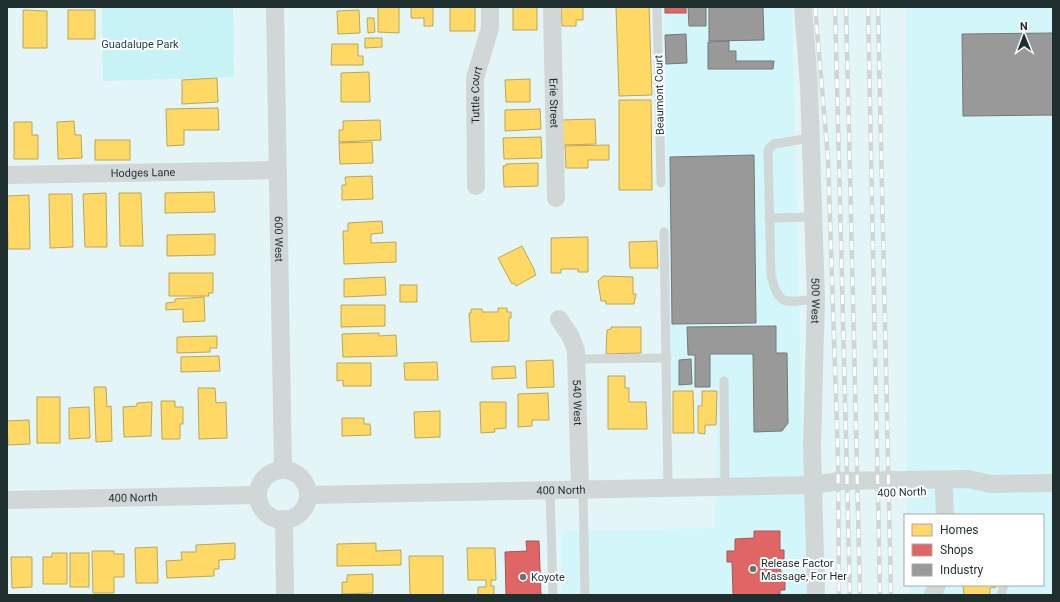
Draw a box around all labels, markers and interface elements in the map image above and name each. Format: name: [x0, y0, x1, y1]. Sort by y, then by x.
north arrow: [1004, 16, 1044, 56]
text: N: [1020, 20, 1028, 33]
park label: Guadalupe Park: [101, 38, 179, 51]
street label: Beaumont Court: [652, 54, 667, 135]
street label: Tuttle Court: [469, 65, 485, 124]
street label: Erie Street: [546, 78, 561, 129]
street label: Hodges Lane: [111, 166, 176, 180]
street label: 600 West: [272, 216, 285, 262]
street label: 500 West: [808, 277, 822, 324]
street label: 540 West: [570, 379, 584, 426]
street label: 400 North: [536, 484, 586, 497]
street label: 400 North: [877, 485, 927, 500]
street label: 400 North: [108, 491, 158, 505]
legend: [904, 514, 1044, 586]
text: Homes: [940, 523, 978, 537]
text: Shops: [940, 543, 974, 557]
place label: Release Factor Massage, For Her: [761, 557, 847, 583]
text: Industry: [940, 563, 984, 577]
marker: Release Factor Massage, For Her: [748, 564, 758, 574]
place label: Koyote: [531, 571, 565, 584]
marker: Koyote: [518, 572, 528, 582]

